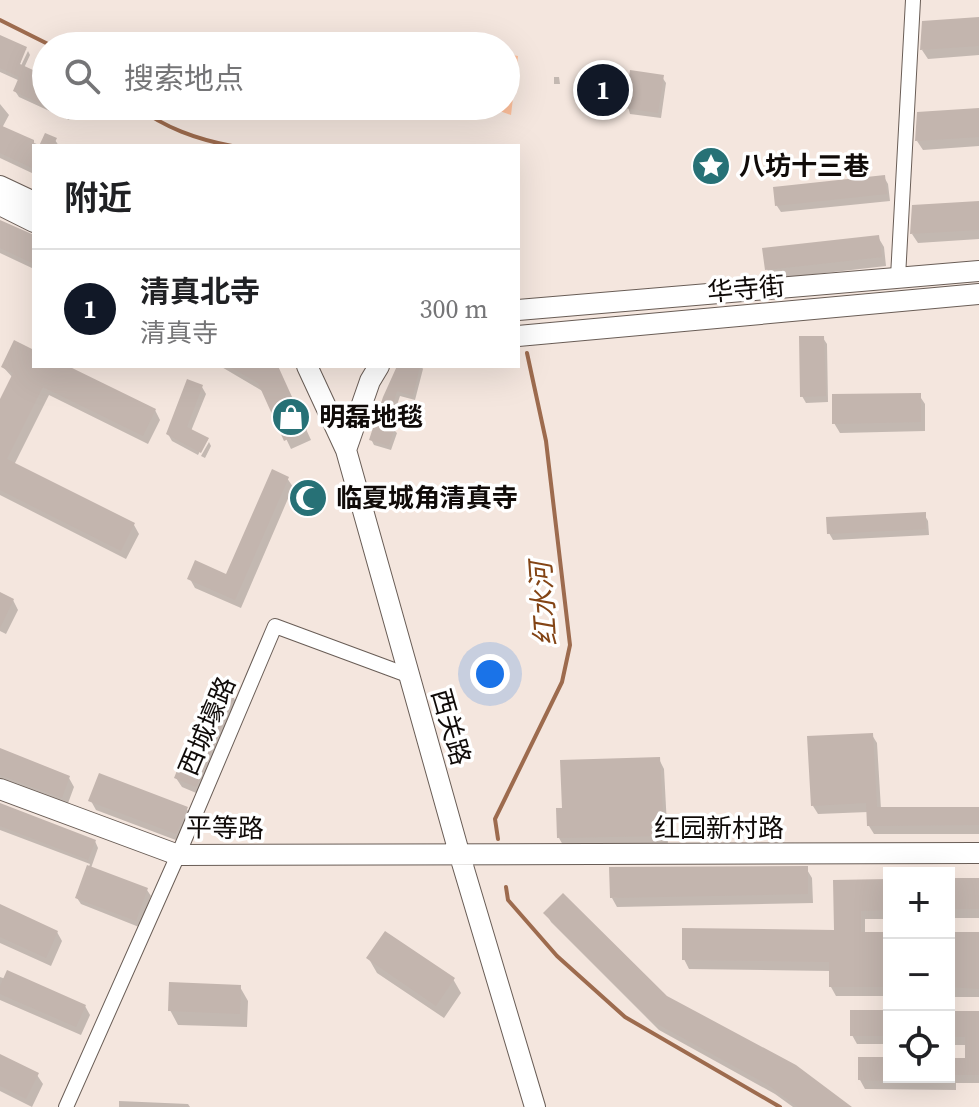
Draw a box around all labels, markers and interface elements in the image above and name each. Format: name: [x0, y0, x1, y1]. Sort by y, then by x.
search box: [32, 32, 520, 120]
icon: search: [60, 54, 104, 98]
text: 搜索地点: [124, 58, 244, 99]
pin: 1: [577, 60, 629, 120]
place icon: 八坊十三巷: [690, 145, 732, 187]
place label: 八坊十三巷: [739, 148, 869, 184]
text: 附近: [64, 175, 132, 221]
street label: 华寺街: [706, 268, 786, 310]
text: 清真北寺: [140, 271, 260, 312]
text: 1: [83, 291, 97, 327]
text: 300 m: [420, 291, 488, 327]
text: 清真寺: [140, 315, 218, 351]
shop icon: 明磊地毯: [270, 396, 312, 438]
place label: 明磊地毯: [319, 399, 423, 435]
mosque icon: 临夏城角清真寺: [287, 477, 329, 519]
place label: 临夏城角清真寺: [336, 480, 518, 516]
water label: 红水河: [521, 556, 565, 647]
your location: [470, 654, 510, 694]
street label: 西城壕路: [170, 671, 244, 781]
street label: 西关路: [423, 685, 479, 769]
street label: 平等路: [186, 809, 264, 847]
street label: 红园新村路: [654, 810, 784, 846]
map controls: [883, 867, 955, 1083]
button: +: [883, 867, 955, 939]
button: −: [883, 939, 955, 1011]
button: locate: [883, 1011, 955, 1083]

